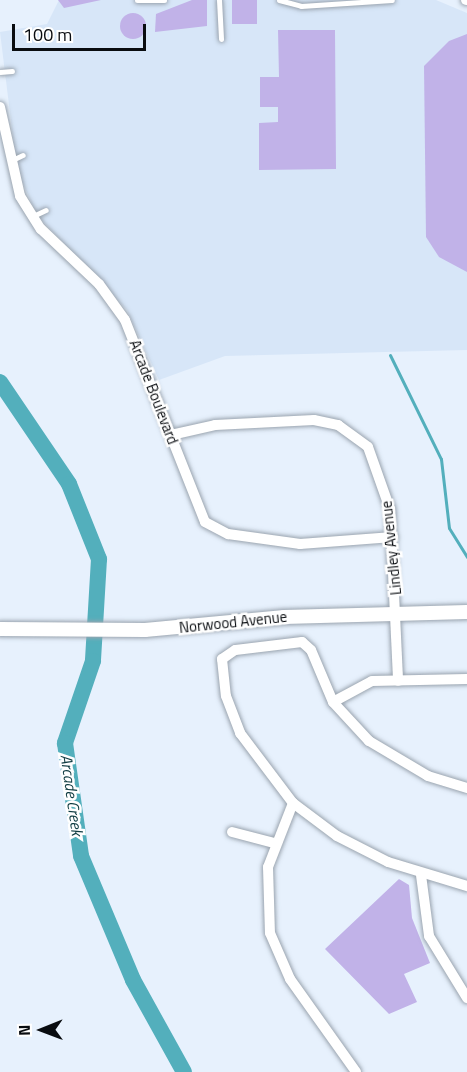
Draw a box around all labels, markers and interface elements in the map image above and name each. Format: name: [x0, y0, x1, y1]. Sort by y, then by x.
scale bar: [15, 12, 148, 50]
text: 100 m: [23, 21, 72, 48]
street label: Arcade Boulevard: [126, 337, 182, 447]
street label: Lindley Avenue: [377, 500, 405, 596]
street label: Norwood Avenue: [178, 607, 288, 637]
water label: Arcade Creek: [57, 753, 87, 837]
north arrow: [12, 1000, 72, 1060]
text: N: [12, 1025, 36, 1036]

